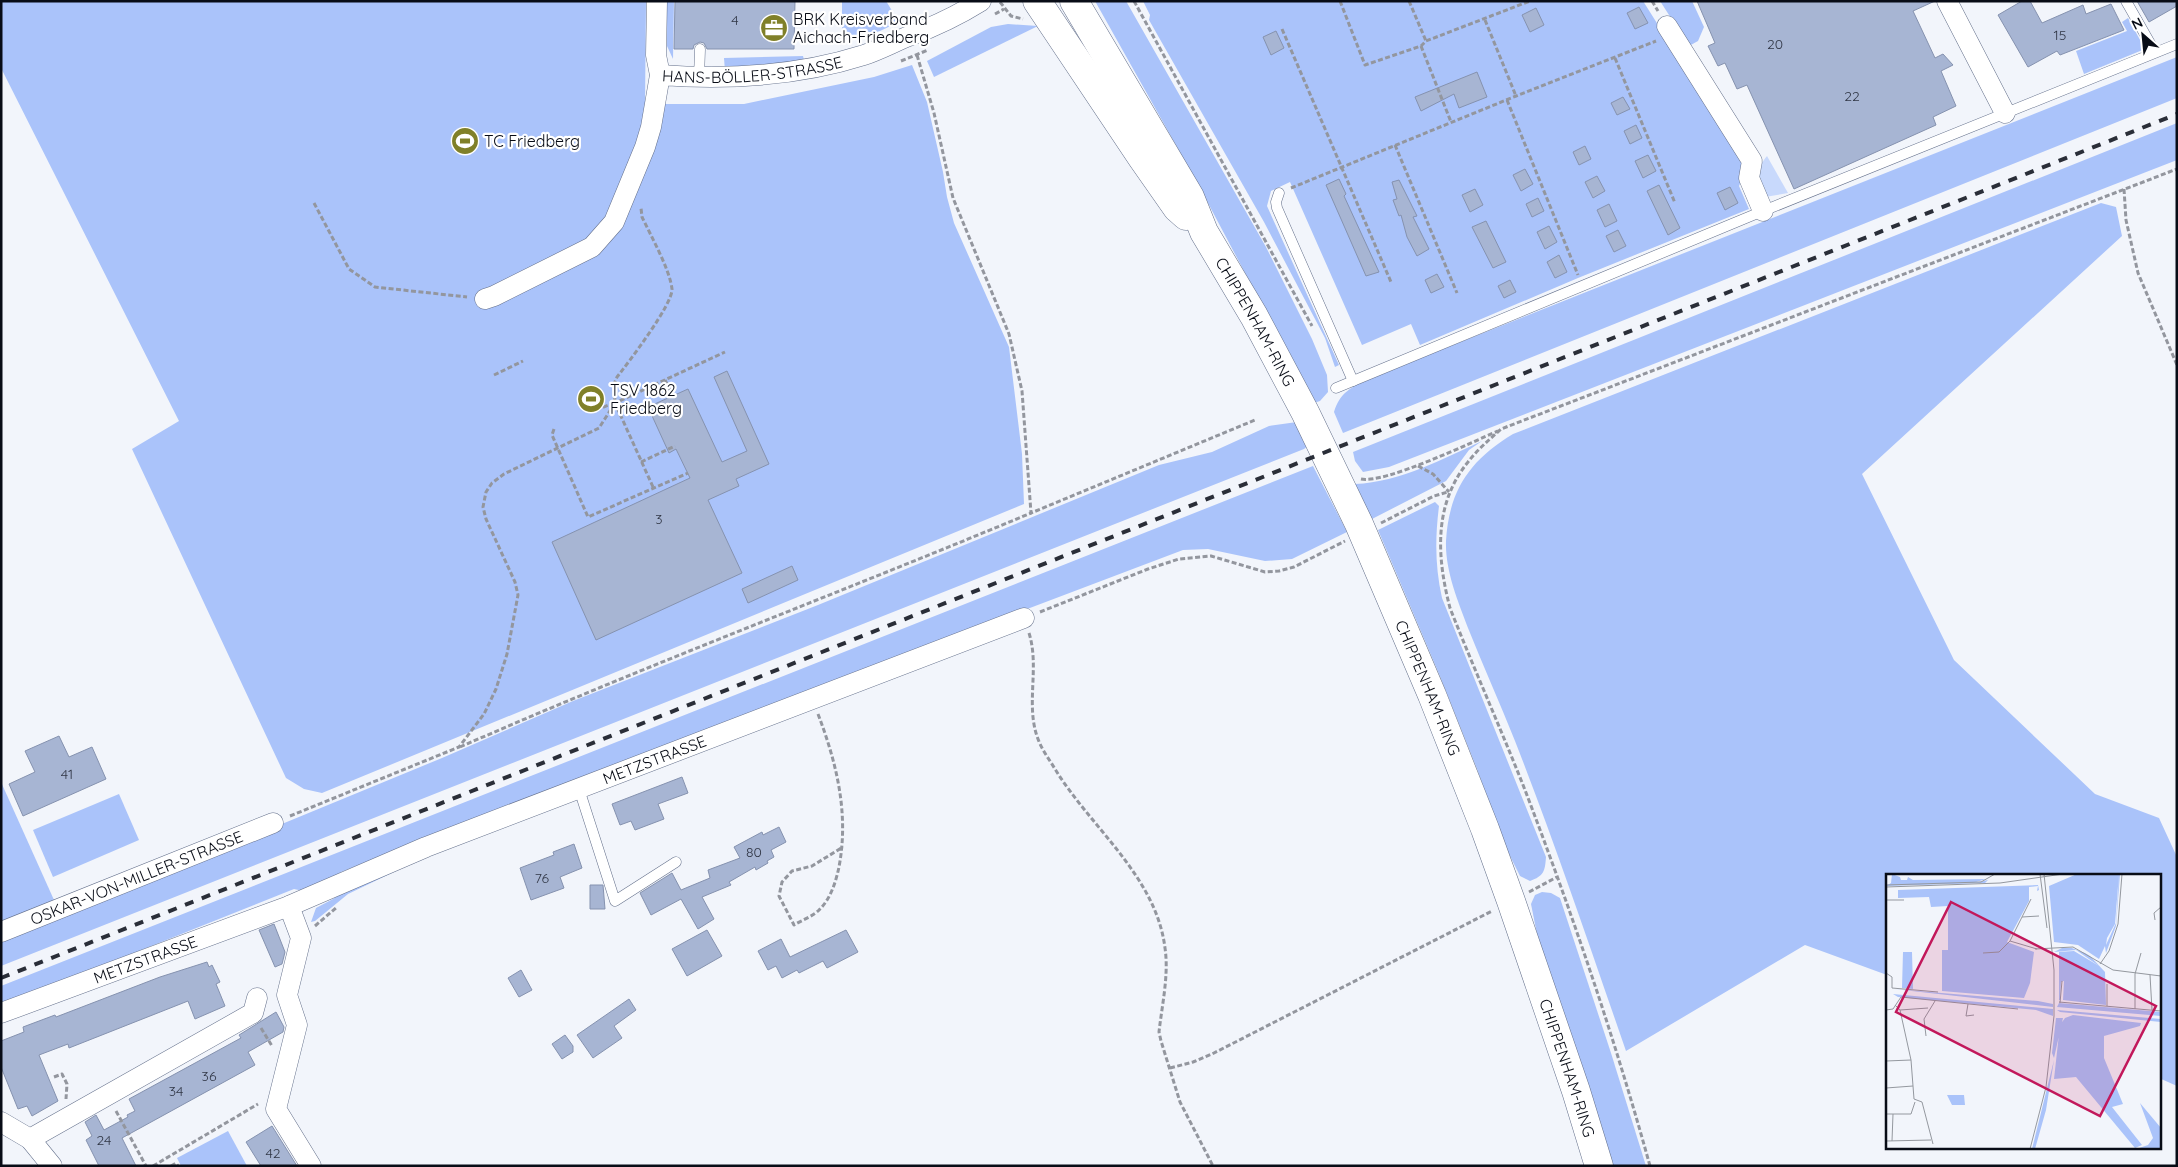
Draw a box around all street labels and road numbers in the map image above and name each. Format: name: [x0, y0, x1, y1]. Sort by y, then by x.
street label: HANS-BÖLLER-STRASSE: [661, 52, 845, 87]
street label: CHIPPENHAM-RING: [1211, 254, 1300, 390]
street label: CHIPPENHAM-RING: [1391, 617, 1465, 758]
street label: METZSTRASSE: [600, 731, 709, 788]
street label: OSKAR-VON-MILLER-STRASSE: [27, 826, 246, 929]
street label: METZSTRASSE: [91, 931, 200, 988]
street label: CHIPPENHAM-RING: [1535, 996, 1600, 1140]

